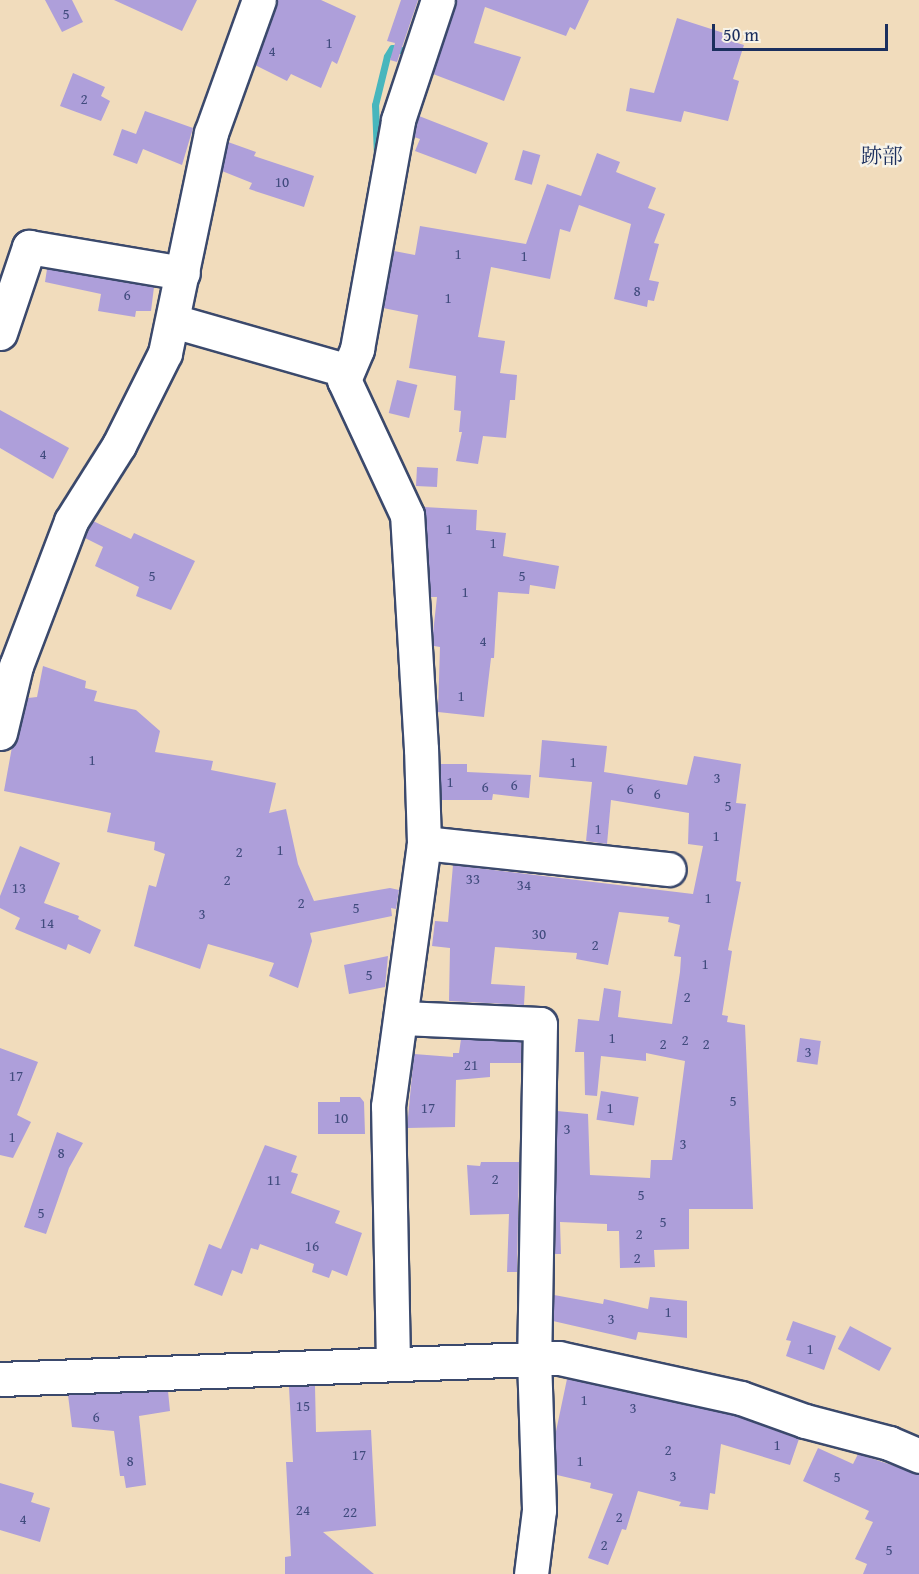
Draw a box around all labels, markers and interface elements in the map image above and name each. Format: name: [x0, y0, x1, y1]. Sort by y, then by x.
house number: 5: [62, 5, 70, 23]
scale bar: [715, 12, 890, 50]
text: 50 m: [723, 21, 759, 48]
house number: 1: [325, 34, 333, 52]
house number: 4: [268, 42, 276, 60]
house number: 2: [80, 90, 88, 108]
district label: 跡部: [861, 143, 903, 169]
house number: 10: [275, 173, 289, 191]
house number: 1: [454, 245, 462, 263]
house number: 1: [520, 247, 528, 265]
house number: 8: [633, 282, 641, 300]
house number: 6: [123, 286, 131, 304]
house number: 1: [444, 289, 452, 307]
house number: 4: [39, 445, 47, 463]
house number: 1: [445, 520, 453, 538]
house number: 1: [489, 534, 497, 552]
house number: 5: [148, 567, 156, 585]
house number: 5: [518, 567, 526, 585]
house number: 1: [461, 583, 469, 601]
house number: 4: [479, 632, 487, 650]
house number: 1: [457, 687, 465, 705]
house number: 1: [88, 751, 96, 769]
house number: 1: [569, 753, 577, 771]
house number: 3: [713, 769, 721, 787]
house number: 1: [446, 773, 454, 791]
house number: 6: [510, 776, 518, 794]
house number: 6: [481, 778, 489, 796]
house number: 6: [626, 780, 634, 798]
house number: 6: [653, 785, 661, 803]
house number: 5: [724, 797, 732, 815]
house number: 1: [594, 820, 602, 838]
house number: 1: [712, 827, 720, 845]
house number: 1: [276, 841, 284, 859]
house number: 2: [235, 843, 243, 861]
house number: 33: [466, 870, 480, 888]
house number: 2: [223, 871, 231, 889]
house number: 34: [517, 876, 531, 894]
house number: 13: [12, 879, 26, 897]
house number: 1: [704, 889, 712, 907]
house number: 2: [297, 894, 305, 912]
house number: 5: [352, 899, 360, 917]
house number: 3: [198, 905, 206, 923]
house number: 14: [40, 914, 54, 932]
house number: 30: [532, 925, 546, 943]
house number: 2: [591, 936, 599, 954]
house number: 1: [701, 955, 709, 973]
house number: 5: [365, 966, 373, 984]
house number: 2: [683, 988, 691, 1006]
house number: 1: [608, 1029, 616, 1047]
house number: 2: [681, 1031, 689, 1049]
house number: 2: [659, 1035, 667, 1053]
house number: 2: [702, 1035, 710, 1053]
house number: 3: [804, 1043, 812, 1061]
house number: 21: [464, 1056, 478, 1074]
house number: 17: [9, 1067, 23, 1085]
house number: 5: [729, 1092, 737, 1110]
house number: 17: [421, 1099, 435, 1117]
house number: 1: [606, 1099, 614, 1117]
house number: 10: [334, 1109, 348, 1127]
house number: 3: [563, 1120, 571, 1138]
house number: 1: [8, 1128, 16, 1146]
house number: 3: [679, 1135, 687, 1153]
house number: 8: [57, 1144, 65, 1162]
house number: 2: [491, 1170, 499, 1188]
house number: 11: [267, 1171, 281, 1189]
house number: 5: [637, 1186, 645, 1204]
house number: 5: [37, 1204, 45, 1222]
house number: 5: [659, 1213, 667, 1231]
house number: 2: [635, 1225, 643, 1243]
house number: 16: [305, 1237, 319, 1255]
house number: 2: [633, 1249, 641, 1267]
house number: 1: [664, 1303, 672, 1321]
house number: 3: [607, 1310, 615, 1328]
house number: 1: [806, 1340, 814, 1358]
house number: 1: [580, 1391, 588, 1409]
house number: 15: [296, 1397, 310, 1415]
house number: 3: [629, 1399, 637, 1417]
house number: 6: [92, 1408, 100, 1426]
house number: 1: [773, 1436, 781, 1454]
house number: 2: [664, 1441, 672, 1459]
house number: 17: [352, 1446, 366, 1464]
house number: 8: [126, 1452, 134, 1470]
house number: 1: [576, 1452, 584, 1470]
house number: 3: [669, 1467, 677, 1485]
house number: 5: [833, 1468, 841, 1486]
house number: 24: [296, 1501, 310, 1519]
house number: 22: [343, 1503, 357, 1521]
house number: 2: [615, 1508, 623, 1526]
house number: 4: [19, 1510, 27, 1528]
house number: 2: [600, 1536, 608, 1554]
house number: 5: [885, 1541, 893, 1559]

